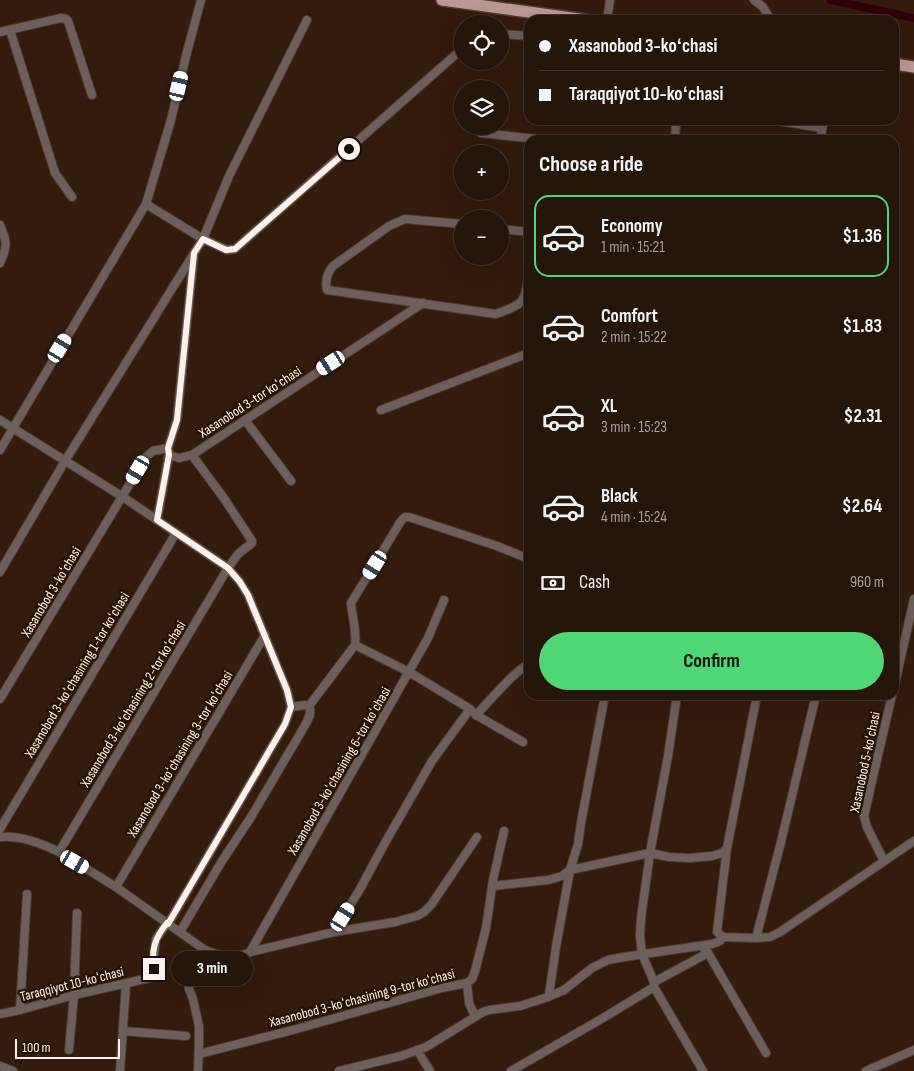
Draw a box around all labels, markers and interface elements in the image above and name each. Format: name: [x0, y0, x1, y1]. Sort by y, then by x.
map controls: [454, 15, 509, 265]
button: locate: [454, 15, 509, 70]
text: Xasanobod 3-koʻchasi: [569, 35, 717, 58]
car: [168, 70, 189, 102]
button: layers: [454, 80, 509, 135]
text: Taraqqiyot 10-koʻchasi: [569, 83, 723, 106]
route start: [338, 138, 360, 160]
button: +: [454, 145, 509, 200]
text: Choose a ride: [539, 151, 643, 178]
button: −: [454, 210, 509, 265]
icon: car: [541, 214, 586, 259]
text: Economy: [601, 215, 663, 238]
text: $1.36: [843, 225, 882, 248]
text: 1 min · 15:21: [601, 238, 665, 257]
icon: car: [541, 304, 586, 349]
text: Comfort: [601, 305, 658, 328]
text: $1.83: [843, 315, 882, 338]
text: 2 min · 15:22: [601, 328, 667, 347]
car: [45, 331, 74, 365]
car: [314, 349, 347, 377]
street label: Xasanobod 3-tor koʻchasi: [195, 362, 304, 442]
icon: car: [541, 394, 586, 439]
text: XL: [601, 395, 617, 418]
text: $2.31: [844, 405, 882, 428]
text: 3 min · 15:23: [601, 418, 667, 437]
car: [124, 453, 151, 487]
icon: car: [541, 484, 586, 529]
text: Black: [601, 485, 638, 508]
text: $2.64: [842, 495, 882, 518]
text: 4 min · 15:24: [601, 508, 667, 527]
street label: Xasanobod 3-koʻchasi: [17, 544, 85, 641]
car: [360, 548, 389, 582]
icon: cash: [539, 569, 567, 597]
text: Cash: [579, 571, 610, 594]
text: 960 m: [850, 573, 884, 592]
street label: Xasanobod 3-koʻchasining 1-tor koʻchasi: [20, 589, 133, 762]
street label: Xasanobod 3-koʻchasining 2-tor koʻchasi: [76, 618, 189, 791]
button: Confirm: [539, 632, 884, 690]
street label: Xasanobod 3-koʻchasining 3-tor koʻchasi: [123, 668, 236, 841]
street label: Xasanobod 3-koʻchasining 6-tor koʻchasi: [283, 684, 394, 859]
street label: Xasanobod 5-koʻchasi: [846, 710, 884, 815]
car: [58, 848, 91, 876]
car: [328, 900, 357, 934]
callout: 3 min: [172, 952, 254, 986]
route end: [143, 958, 165, 980]
text: 3 min: [197, 959, 227, 978]
street label: Taraqqiyot 10-koʻchasi: [18, 963, 126, 1005]
street label: Xasanobod 3-koʻchasining 9-tor koʻchasi: [266, 965, 457, 1031]
scale bar: [15, 1036, 120, 1059]
text: 100 m: [22, 1039, 51, 1056]

